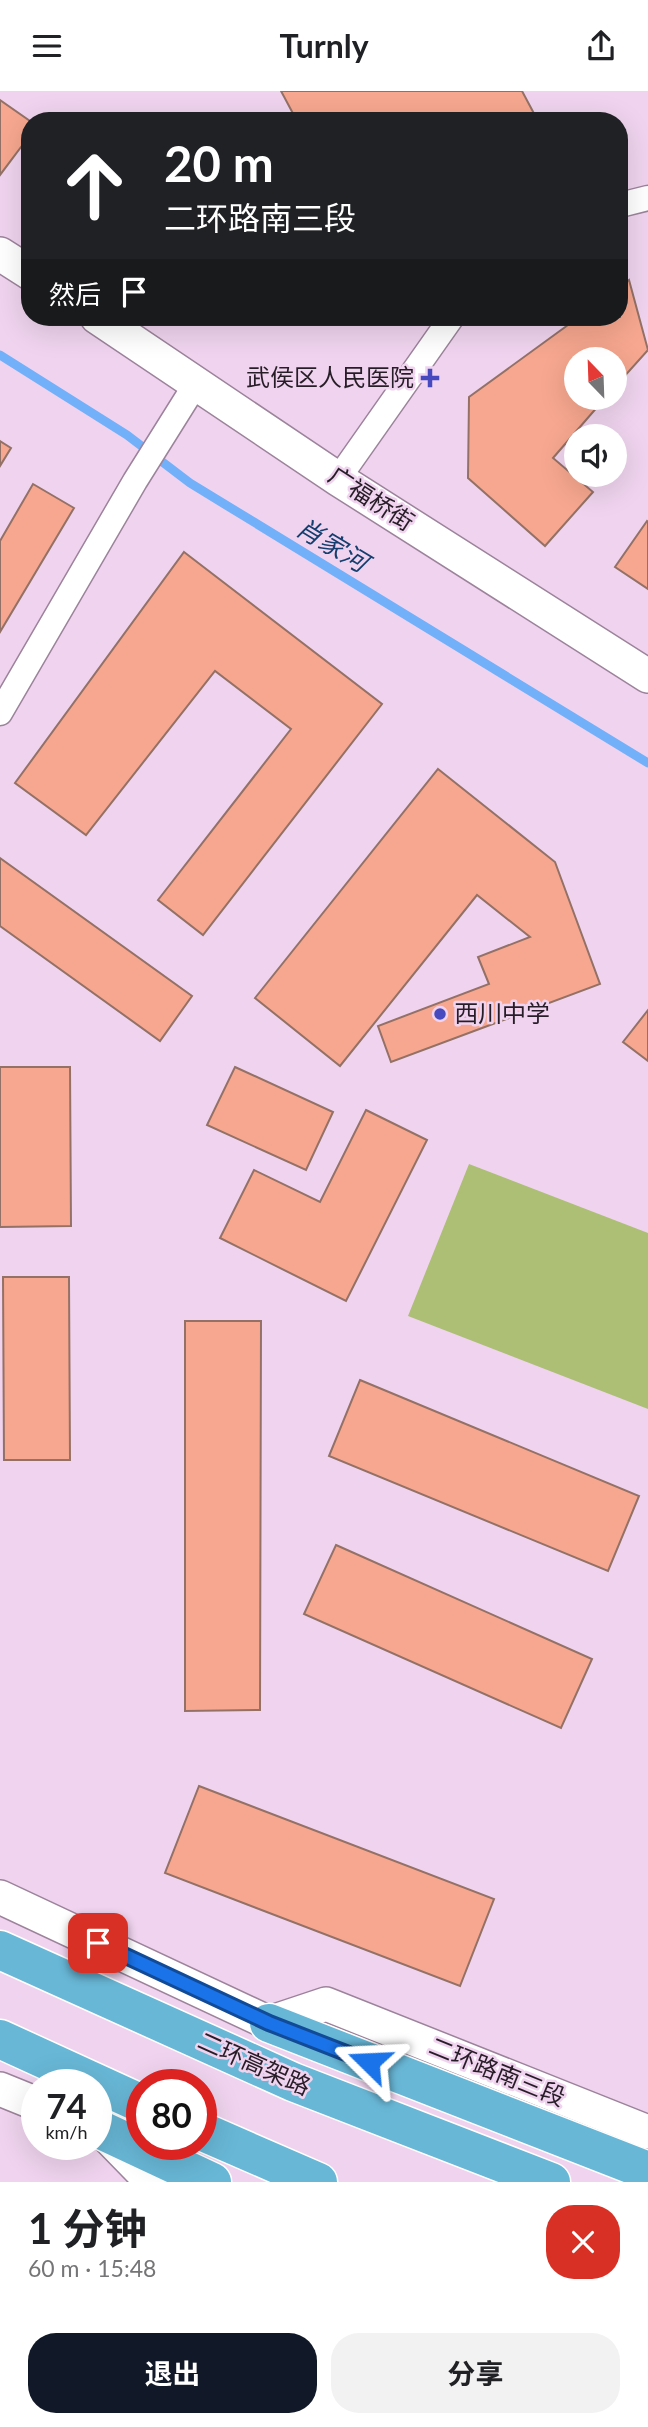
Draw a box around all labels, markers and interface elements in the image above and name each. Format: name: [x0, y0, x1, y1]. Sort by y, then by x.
text: Turnly: [279, 26, 369, 65]
icon: menu: [28, 27, 66, 65]
icon: share: [582, 27, 620, 65]
text: 20 m: [164, 134, 274, 192]
icon: ahead: [49, 140, 140, 231]
text: 二环路南三段: [164, 198, 356, 237]
icon: arrive: [115, 273, 153, 311]
text: 然后: [49, 278, 101, 310]
north arrow: [564, 347, 626, 409]
map controls: [564, 347, 627, 487]
place label: 武侯区人民医院: [246, 362, 414, 391]
marker: 武侯区人民医院: [420, 368, 440, 388]
button: sound: [564, 424, 627, 487]
street label: 广福桥街: [324, 459, 420, 536]
water label: 肖家河: [291, 510, 378, 581]
place label: 西川中学: [454, 998, 550, 1027]
marker: 西川中学: [432, 1006, 448, 1022]
pin: [68, 1913, 128, 1973]
icon: arrive: [79, 1924, 117, 1962]
street label: 二环高架路: [194, 2025, 315, 2100]
position arrow: [332, 2025, 406, 2099]
street label: 二环路南三段: [425, 2030, 570, 2111]
speed limit sign: 80: [126, 2069, 217, 2160]
text: 74: [46, 2084, 87, 2126]
text: km/h: [45, 2121, 88, 2143]
text: 1 分钟: [28, 2203, 147, 2253]
button: close: [546, 2205, 620, 2279]
text: 60 m · 15:48: [28, 2254, 156, 2282]
button: 退出: [28, 2333, 317, 2413]
button: 分享: [331, 2333, 620, 2413]

